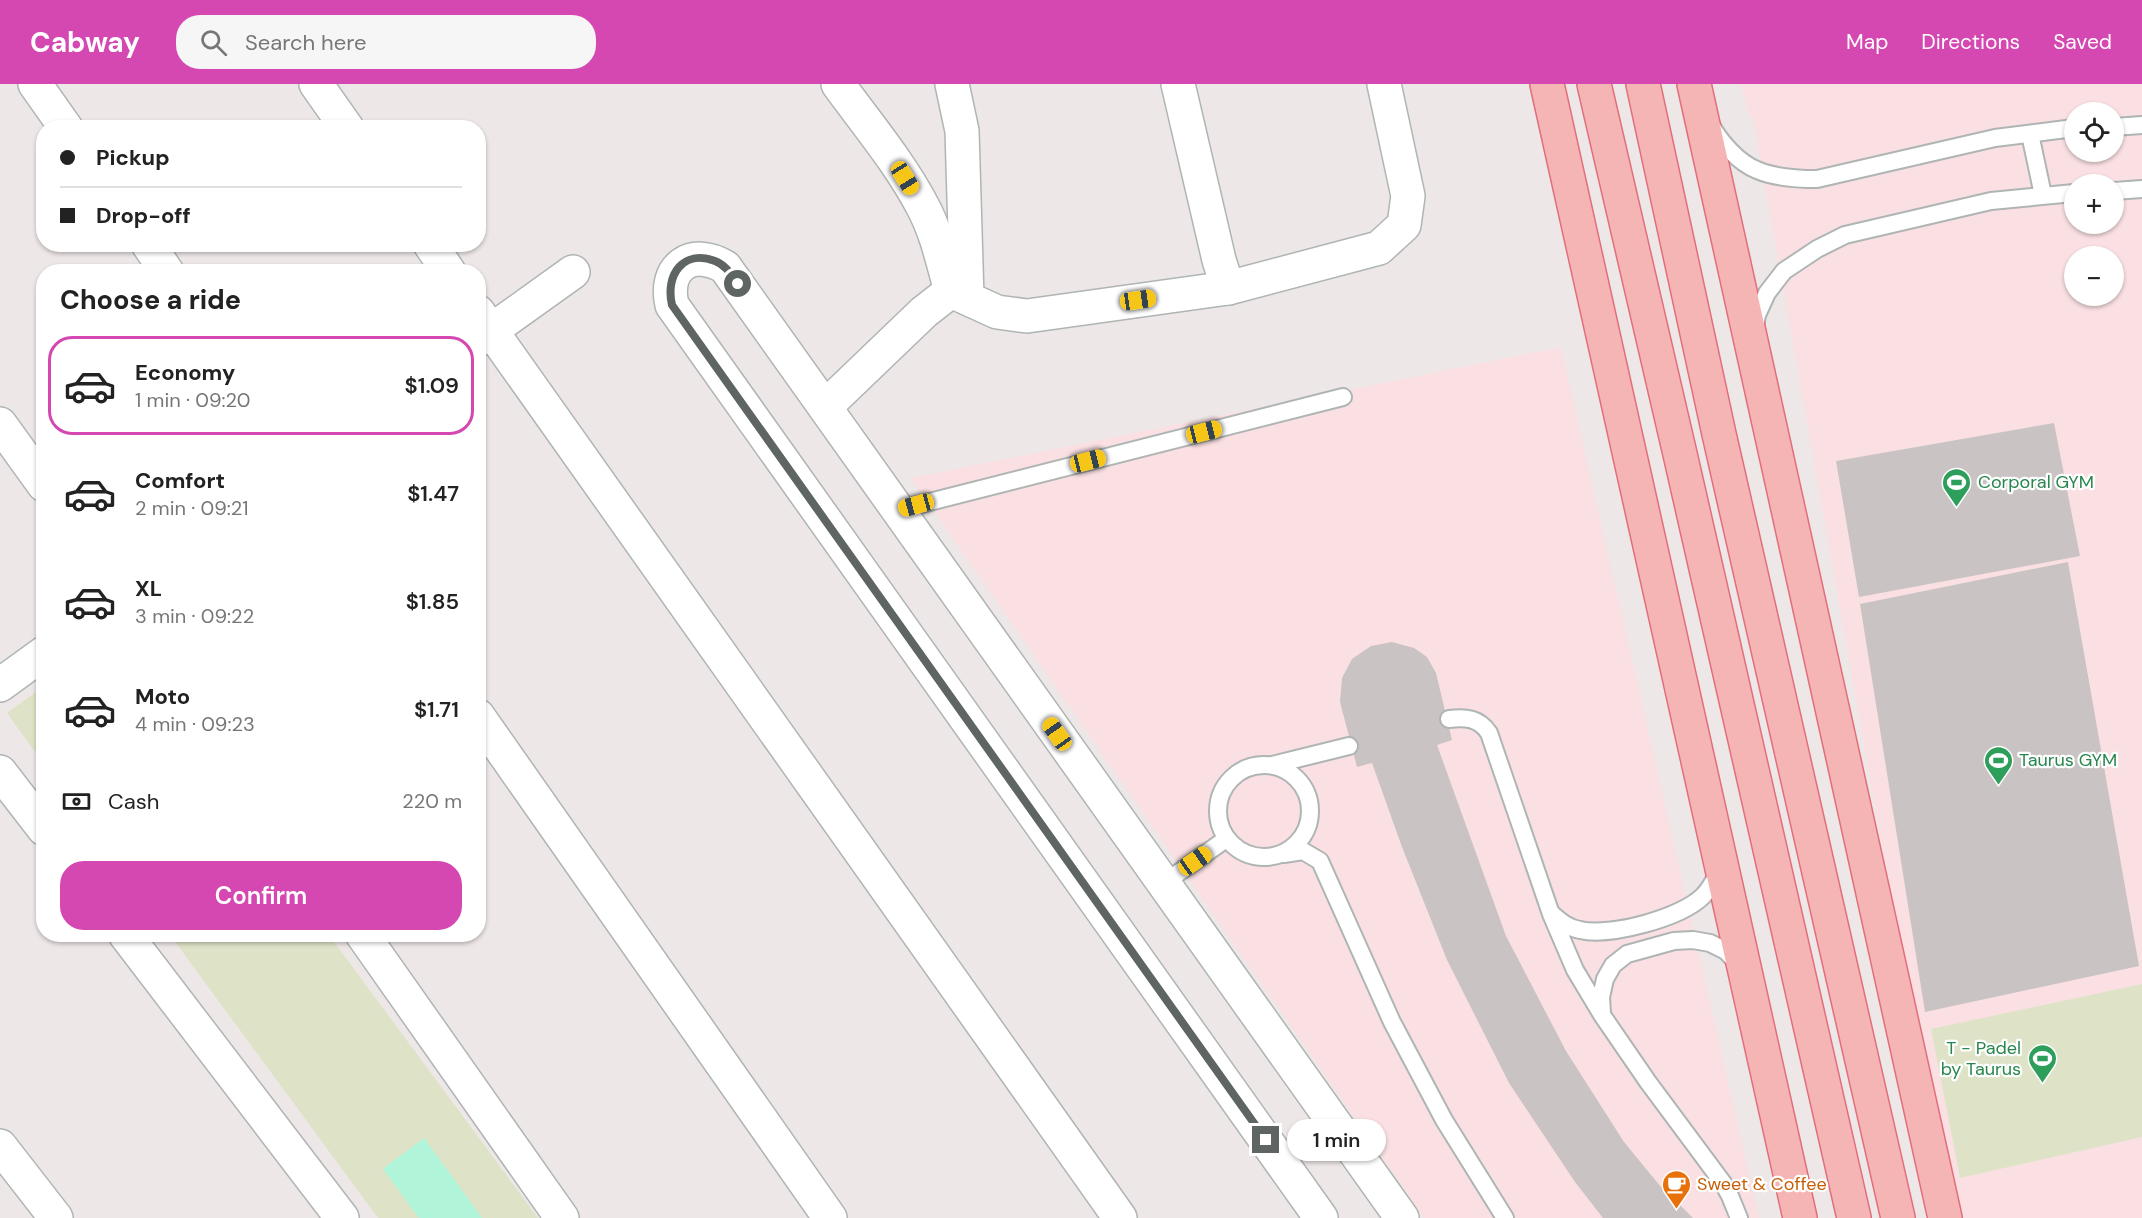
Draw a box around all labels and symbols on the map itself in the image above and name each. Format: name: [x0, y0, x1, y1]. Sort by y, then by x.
car: [888, 158, 922, 198]
route start: [724, 270, 751, 297]
car: [1119, 289, 1157, 311]
car: [1184, 419, 1224, 445]
car: [1068, 448, 1108, 474]
sports icon: Corporal GYM: [1941, 466, 1973, 508]
place label: Corporal GYM: [1978, 470, 2094, 494]
car: [896, 492, 936, 518]
car: [1039, 714, 1075, 754]
sports icon: Taurus GYM: [1982, 744, 2014, 786]
place label: Taurus GYM: [2019, 748, 2117, 772]
car: [1175, 843, 1215, 879]
place label: T - Padel by Taurus: [1941, 1036, 2021, 1081]
sports icon: T - Padel by Taurus: [2026, 1042, 2058, 1084]
callout: 1 min: [1287, 1119, 1386, 1161]
route end: [1252, 1126, 1279, 1153]
cafe icon: Sweet & Coffee: [1660, 1168, 1692, 1210]
place label: Sweet & Coffee: [1697, 1172, 1827, 1196]

